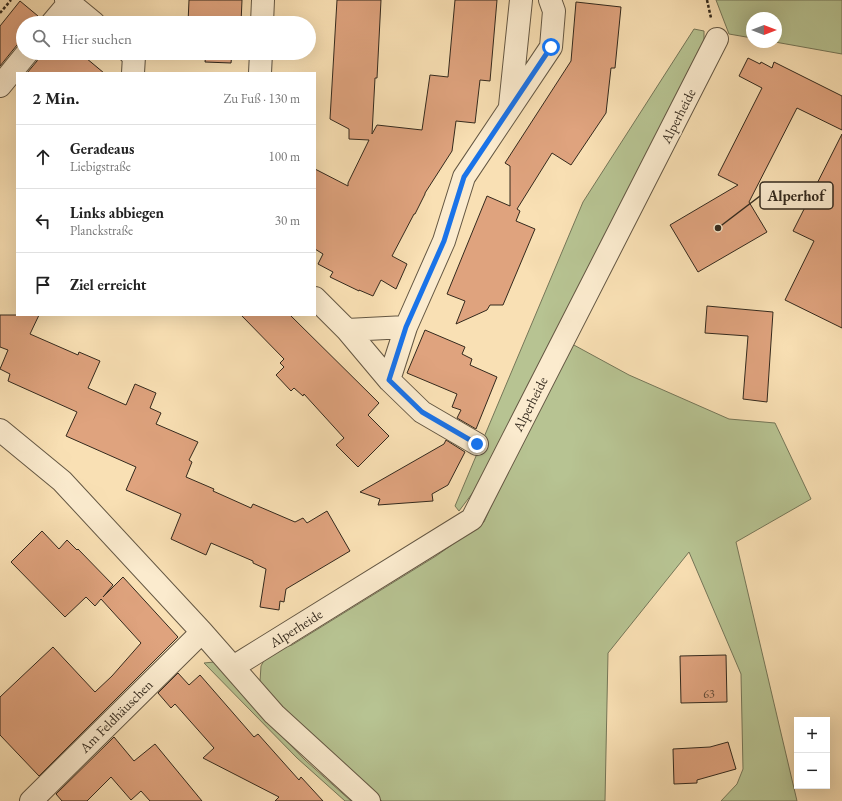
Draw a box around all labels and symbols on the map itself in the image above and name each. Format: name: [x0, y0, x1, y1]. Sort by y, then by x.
north arrow: [746, 12, 782, 48]
route start: [542, 38, 560, 56]
street label: Alperheide: [656, 85, 700, 147]
callout: Alperhof: [760, 182, 833, 209]
text: Alperhof: [766, 186, 827, 205]
street label: Alperheide: [508, 373, 552, 435]
route end: [468, 435, 486, 453]
street label: Alperheide: [265, 604, 326, 652]
street label: Am Feldhäuschen: [75, 675, 157, 757]
house number: 63: [703, 686, 715, 702]

